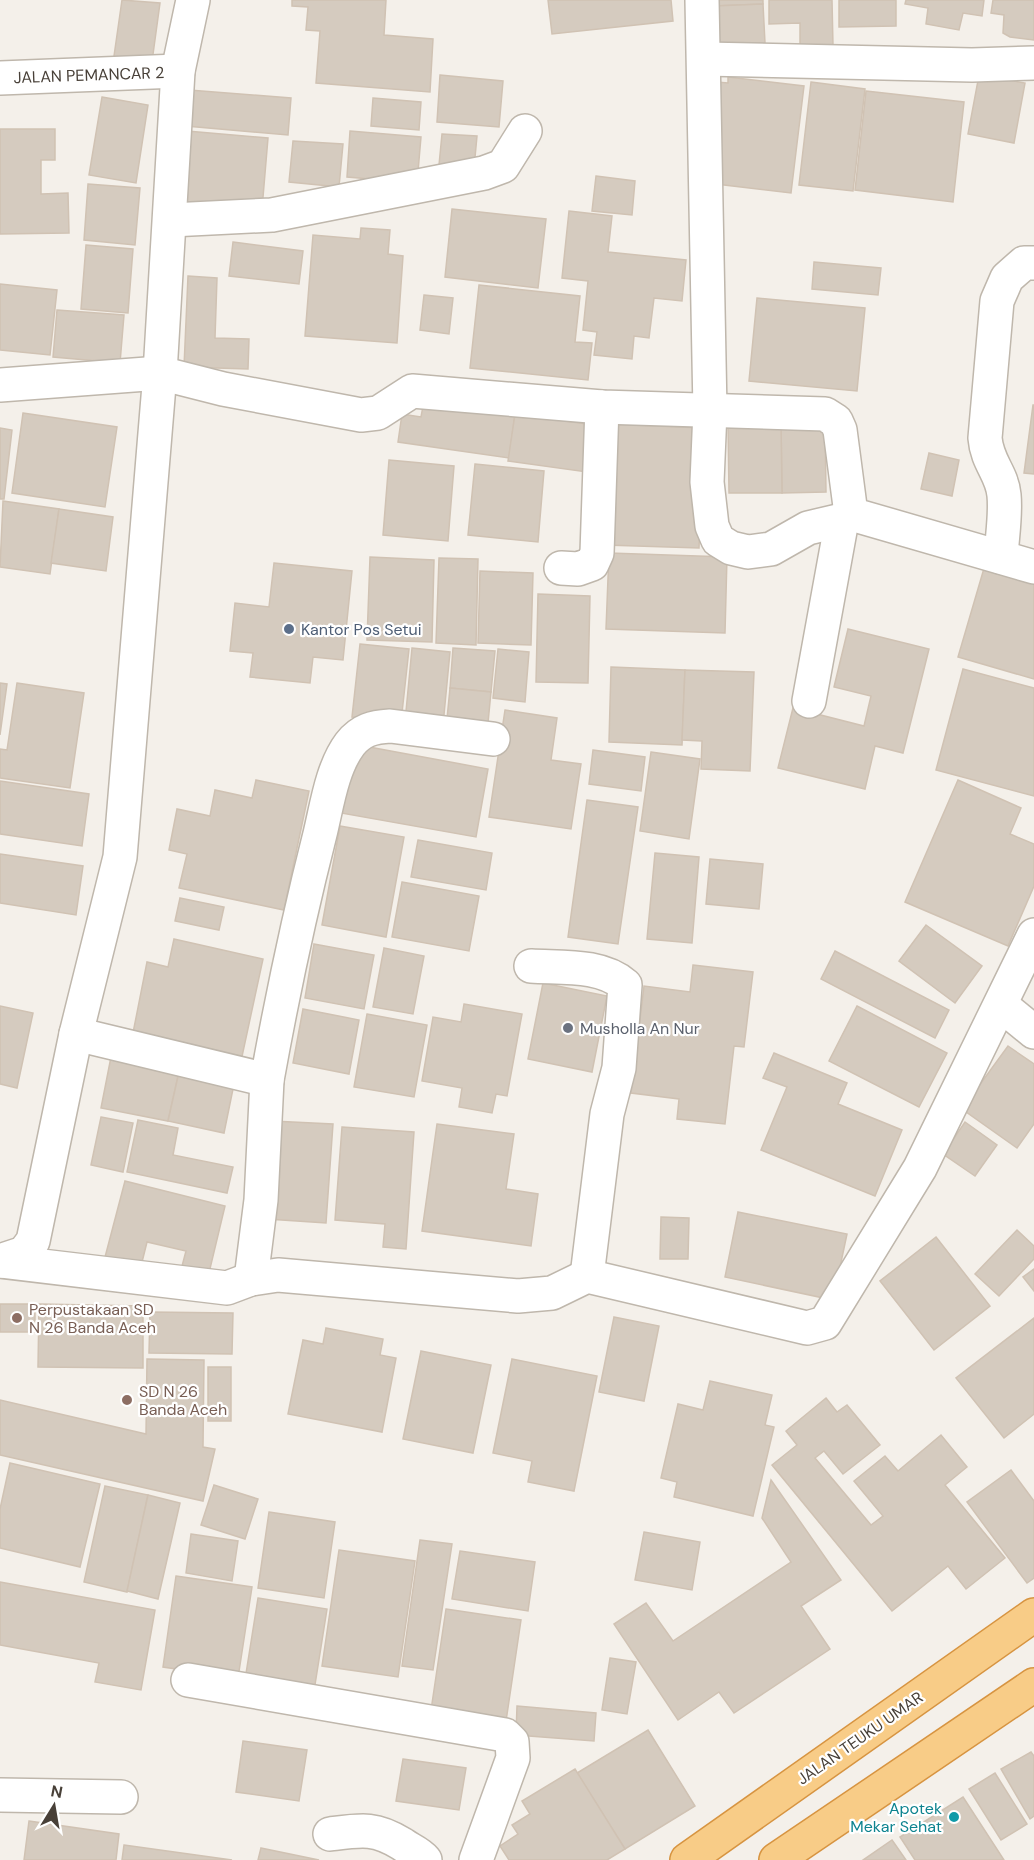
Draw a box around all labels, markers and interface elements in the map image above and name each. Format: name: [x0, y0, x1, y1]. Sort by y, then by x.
street label: JALAN PEMANCAR 2: [13, 62, 165, 88]
place label: Kantor Pos Setui: [301, 619, 422, 640]
marker: Kantor Pos Setui: [282, 622, 296, 636]
place label: Musholla An Nur: [580, 1018, 700, 1039]
marker: Musholla An Nur: [561, 1021, 575, 1035]
place label: Perpustakaan SD N 26 Banda Aceh: [29, 1299, 156, 1338]
marker: Perpustakaan SD N 26 Banda Aceh: [10, 1311, 24, 1325]
place label: SD N 26 Banda Aceh: [139, 1381, 227, 1420]
marker: SD N 26 Banda Aceh: [120, 1393, 134, 1407]
street label: JALAN TEUKU UMAR: [793, 1687, 927, 1789]
north arrow: [24, 1776, 84, 1836]
text: N: [49, 1780, 64, 1803]
place label: Apotek Mekar Sehat: [850, 1798, 942, 1837]
marker: Apotek Mekar Sehat: [947, 1810, 961, 1824]

